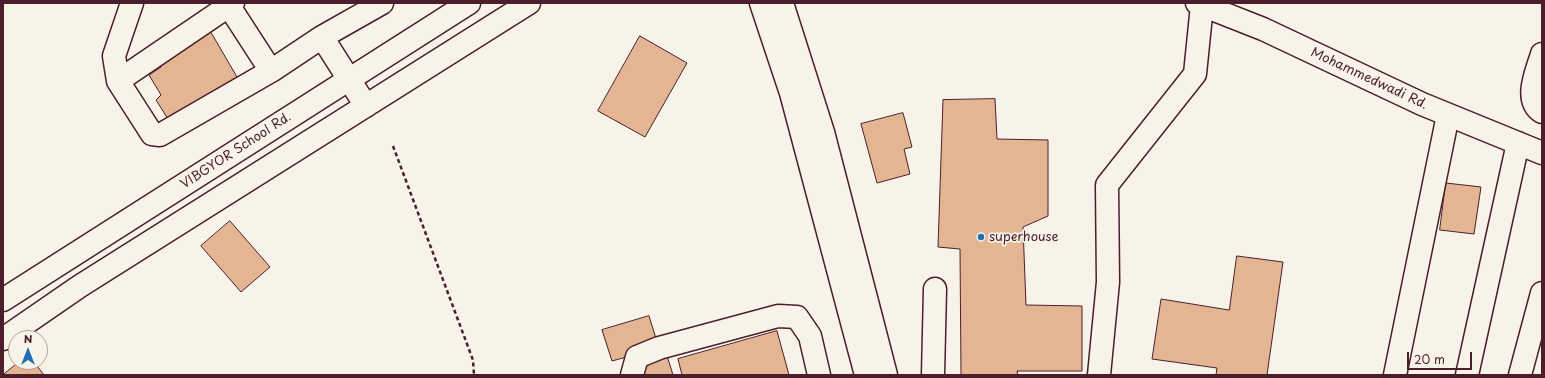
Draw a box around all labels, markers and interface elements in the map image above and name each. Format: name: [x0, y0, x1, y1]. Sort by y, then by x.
street label: Mohammedwadi Rd.: [1308, 45, 1430, 113]
street label: VIBGYOR School Rd.: [178, 109, 294, 193]
place label: superhouse: [989, 229, 1059, 245]
marker: superhouse: [976, 232, 986, 242]
north arrow: [8, 330, 48, 370]
text: N: [24, 330, 32, 347]
scale bar: [1409, 344, 1474, 370]
text: 20 m: [1414, 350, 1445, 368]

